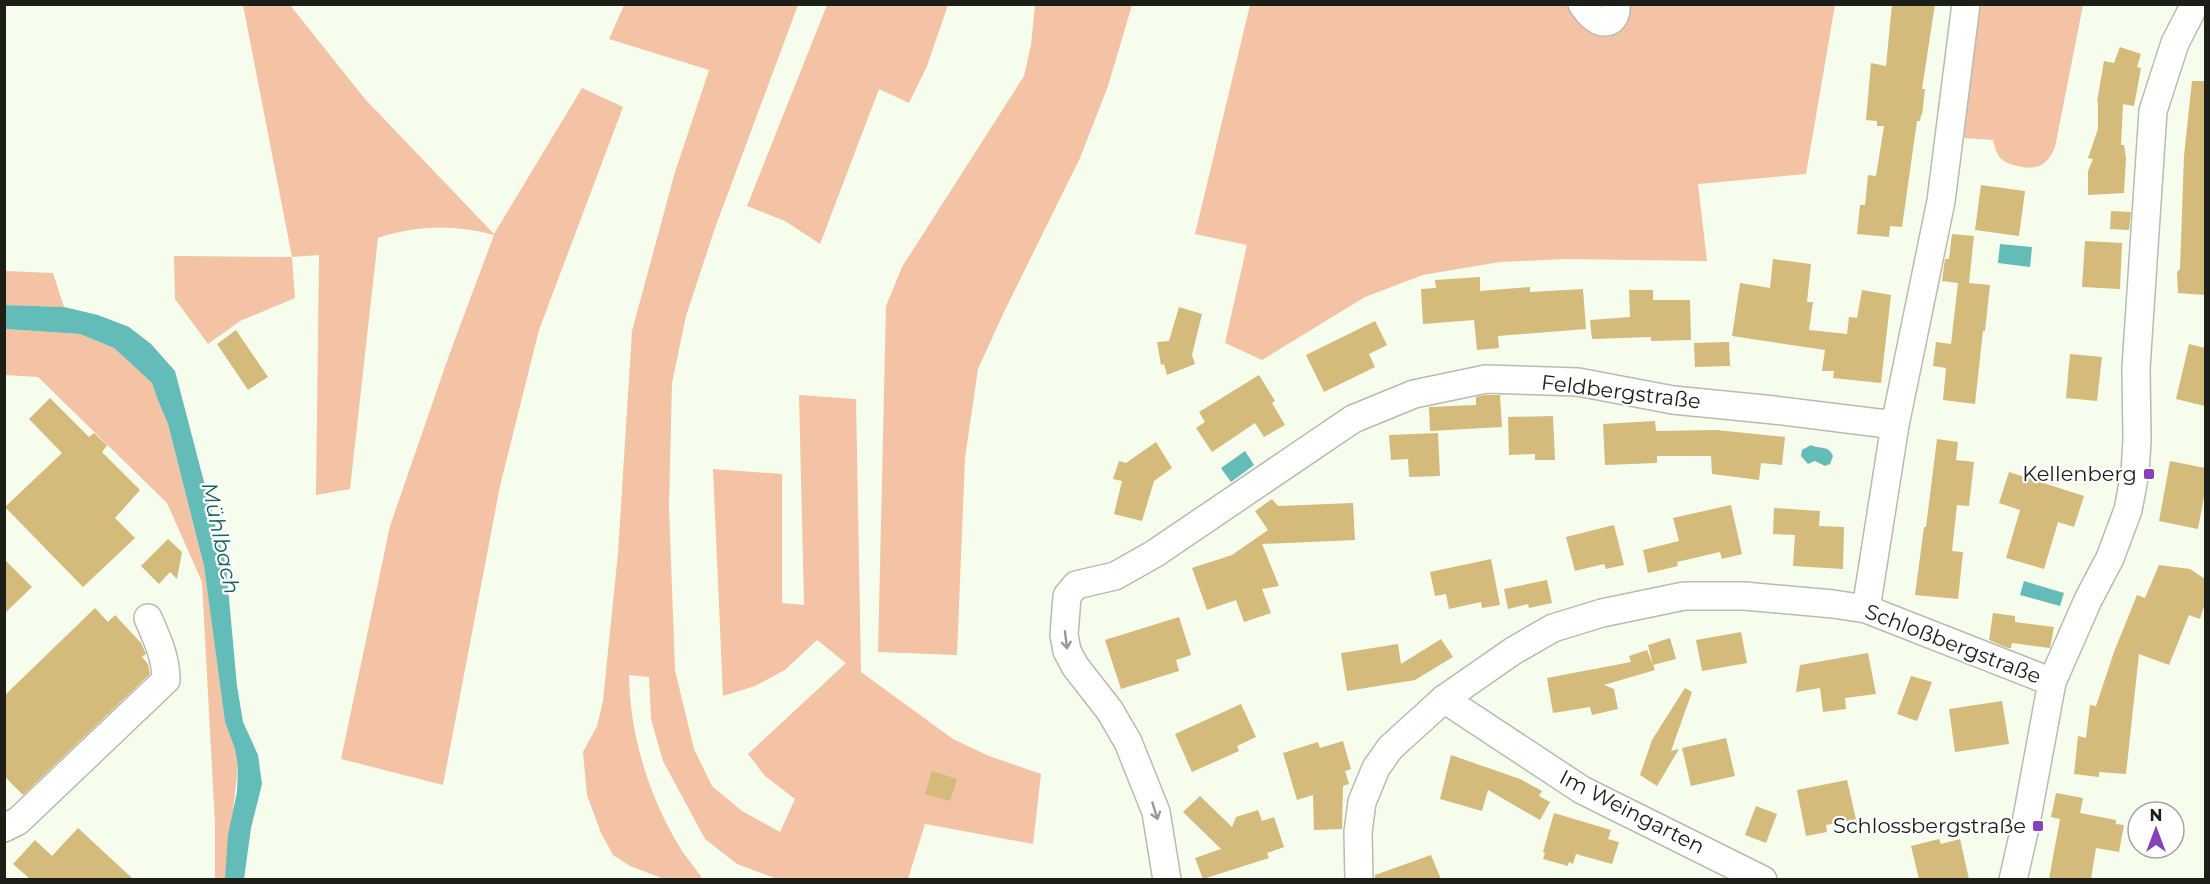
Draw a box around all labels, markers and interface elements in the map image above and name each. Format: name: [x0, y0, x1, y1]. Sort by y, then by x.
street label: Feldbergstraße: [1540, 369, 1702, 414]
place label: Kellenberg: [2022, 461, 2137, 486]
marker: Kellenberg: [2142, 467, 2156, 481]
water label: Mühlbach: [196, 480, 246, 596]
street label: Schloßbergstraße: [1862, 598, 2045, 689]
one-way arrow: [1060, 630, 1071, 649]
street label: Im Weingarten: [1556, 764, 1709, 859]
north arrow: [2126, 800, 2186, 860]
one-way arrow: [1150, 801, 1161, 820]
text: N: [2150, 806, 2162, 825]
place label: Schlossbergstraße: [1833, 813, 2026, 838]
marker: Schlossbergstraße: [2031, 819, 2045, 833]

